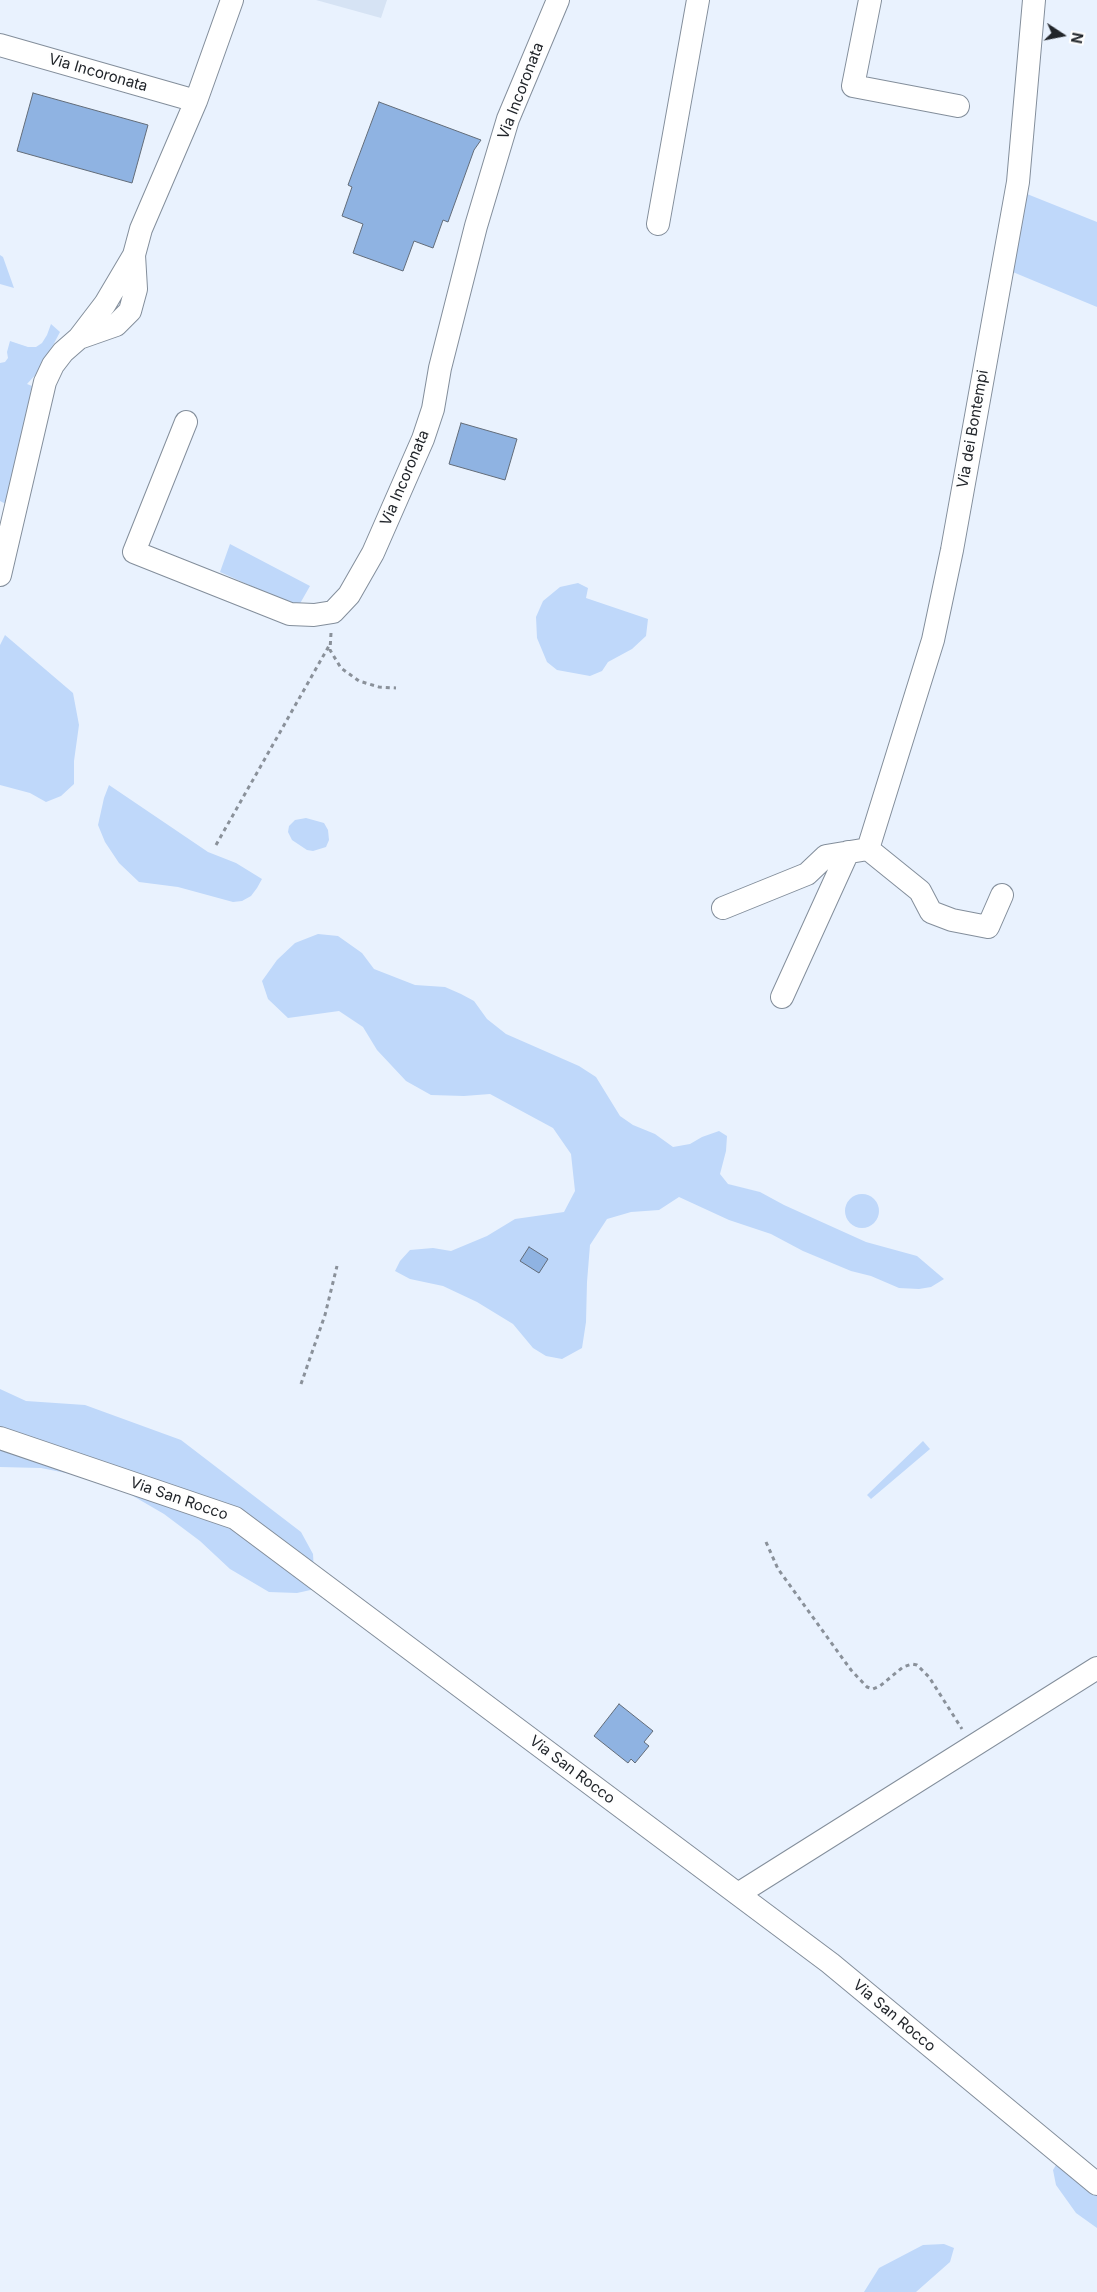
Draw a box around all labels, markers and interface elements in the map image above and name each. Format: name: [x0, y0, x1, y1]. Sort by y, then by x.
north arrow: [1037, 10, 1087, 60]
text: N: [1068, 31, 1087, 45]
street label: Via Incoronata: [494, 40, 548, 142]
street label: Via Incoronata: [46, 50, 150, 96]
street label: Via dei Bontempi: [954, 369, 992, 489]
street label: Via Incoronata: [377, 427, 433, 529]
street label: Via San Rocco: [128, 1474, 230, 1524]
street label: Via San Rocco: [526, 1732, 618, 1808]
street label: Via San Rocco: [849, 1976, 939, 2056]

